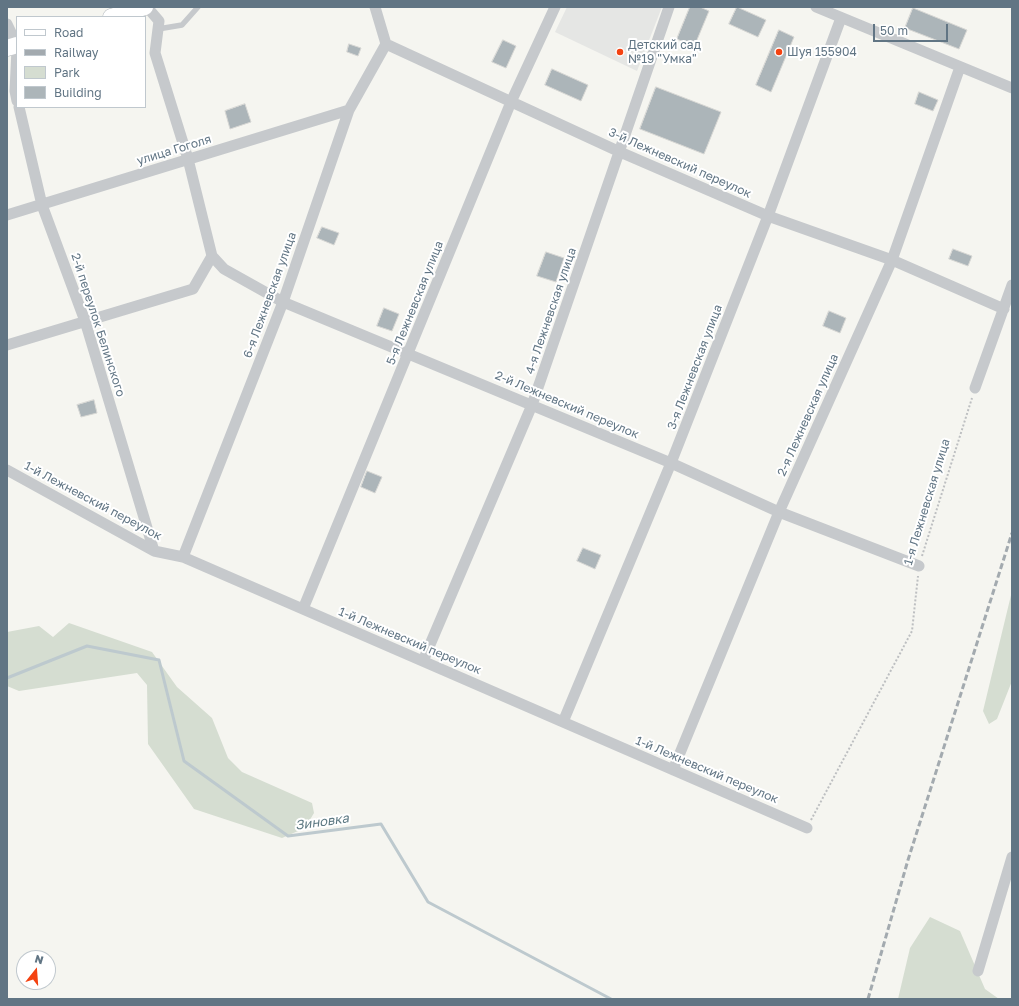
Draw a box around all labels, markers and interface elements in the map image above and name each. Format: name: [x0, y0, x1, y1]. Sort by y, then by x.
legend: [16, 16, 146, 108]
scale bar: [875, 16, 950, 42]
text: 50 m: [880, 23, 908, 38]
text: Road: [54, 25, 83, 40]
place label: Детский сад №19 "Умка": [628, 38, 701, 66]
text: Railway: [54, 45, 99, 60]
place label: Шуя 155904: [787, 45, 857, 59]
marker: Детский сад №19 "Умка": [615, 47, 625, 57]
marker: Шуя 155904: [774, 47, 784, 57]
text: Park: [54, 65, 80, 80]
text: Building: [54, 85, 102, 100]
street label: 3-й Лежневский переулок: [606, 125, 754, 201]
street label: улица Гоголя: [135, 132, 213, 168]
street label: 6-я Лежневская улица: [241, 230, 299, 360]
street label: 5-я Лежневская улица: [384, 239, 446, 367]
street label: 4-я Лежневская улица: [523, 246, 579, 376]
street label: 2-й переулок Белинского: [68, 251, 128, 399]
street label: 3-я Лежневская улица: [665, 303, 725, 431]
street label: 2-я Лежневская улица: [774, 352, 842, 478]
street label: 2-й Лежневский переулок: [493, 368, 641, 442]
street label: 1-я Лежневская улица: [901, 437, 953, 567]
street label: 1-й Лежневский переулок: [22, 459, 164, 543]
street label: 1-й Лежневский переулок: [336, 604, 484, 678]
street label: 1-й Лежневский переулок: [633, 733, 781, 807]
water label: Зиновка: [294, 811, 350, 833]
north arrow: [16, 950, 56, 990]
text: N: [33, 952, 45, 966]

